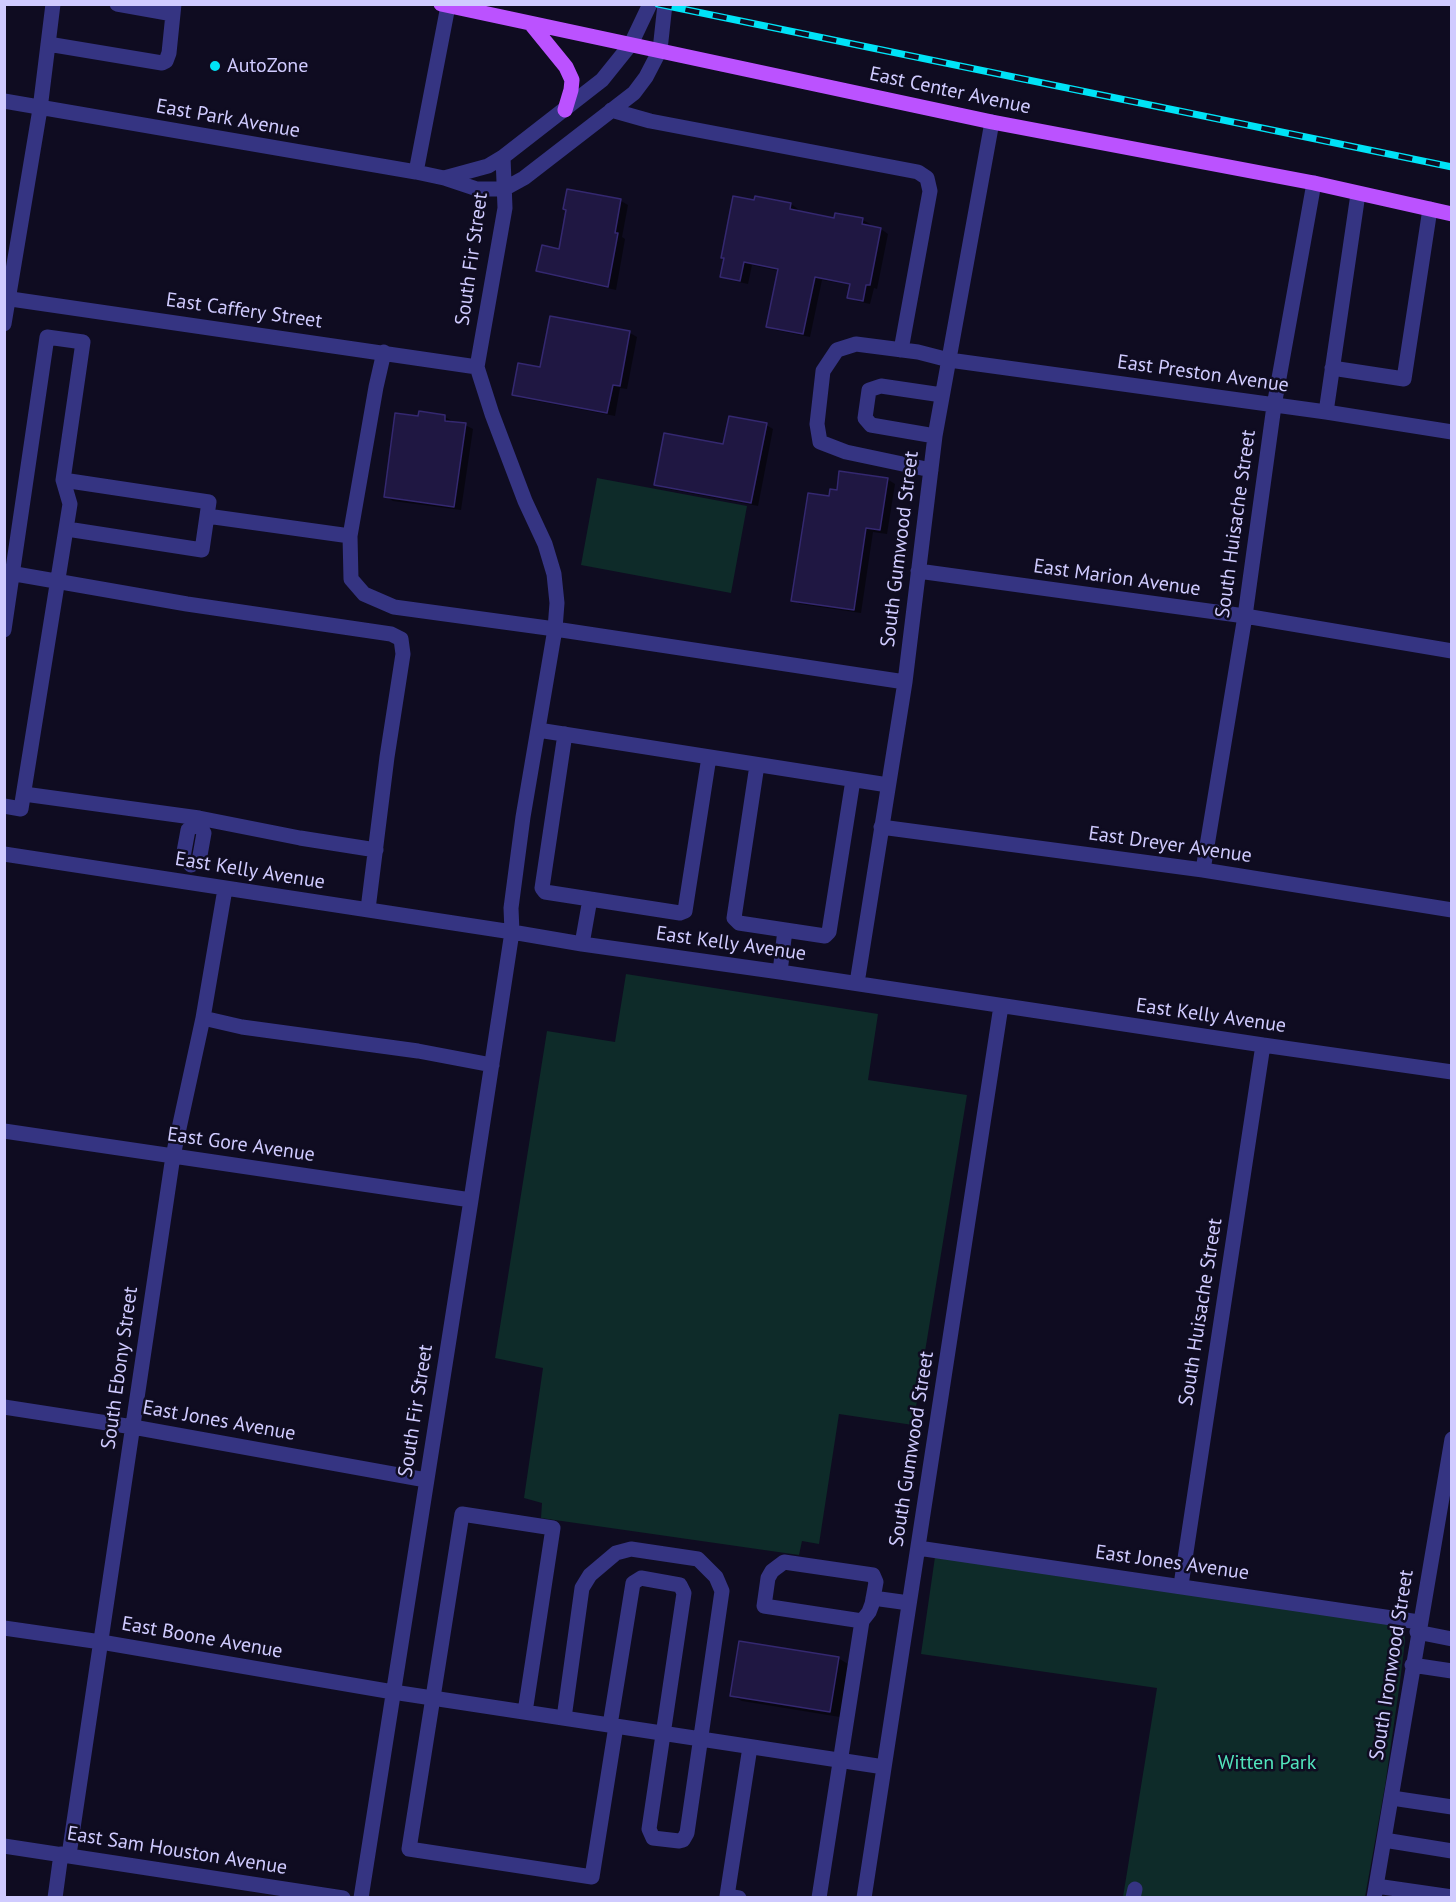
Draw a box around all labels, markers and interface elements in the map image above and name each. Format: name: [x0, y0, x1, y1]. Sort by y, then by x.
place label: AutoZone: [227, 54, 308, 78]
marker: AutoZone: [208, 59, 222, 73]
street label: East Center Avenue: [867, 62, 1033, 120]
street label: East Park Avenue: [154, 95, 302, 143]
street label: South Fir Street: [451, 191, 493, 327]
street label: East Caffery Street: [164, 288, 324, 334]
street label: East Preston Avenue: [1116, 350, 1290, 398]
street label: South Huisache Street: [1211, 428, 1261, 620]
street label: South Gumwood Street: [876, 450, 924, 648]
street label: East Marion Avenue: [1032, 554, 1202, 602]
street label: East Dreyer Avenue: [1087, 822, 1253, 868]
street label: East Kelly Avenue: [173, 847, 327, 895]
street label: East Kelly Avenue: [654, 922, 808, 966]
street label: East Kelly Avenue: [1134, 994, 1288, 1038]
street label: East Gore Avenue: [166, 1123, 316, 1167]
street label: South Huisache Street: [1174, 1216, 1228, 1408]
street label: South Ebony Street: [97, 1285, 143, 1451]
street label: South Fir Street: [394, 1343, 438, 1479]
street label: South Gumwood Street: [885, 1350, 939, 1548]
street label: East Jones Avenue: [141, 1396, 297, 1446]
street label: East Jones Avenue: [1094, 1540, 1250, 1586]
street label: South Ironwood Street: [1365, 1568, 1419, 1762]
street label: East Boone Avenue: [120, 1612, 284, 1664]
park label: Witten Park: [1218, 1751, 1316, 1775]
street label: East Sam Houston Avenue: [65, 1822, 289, 1880]

